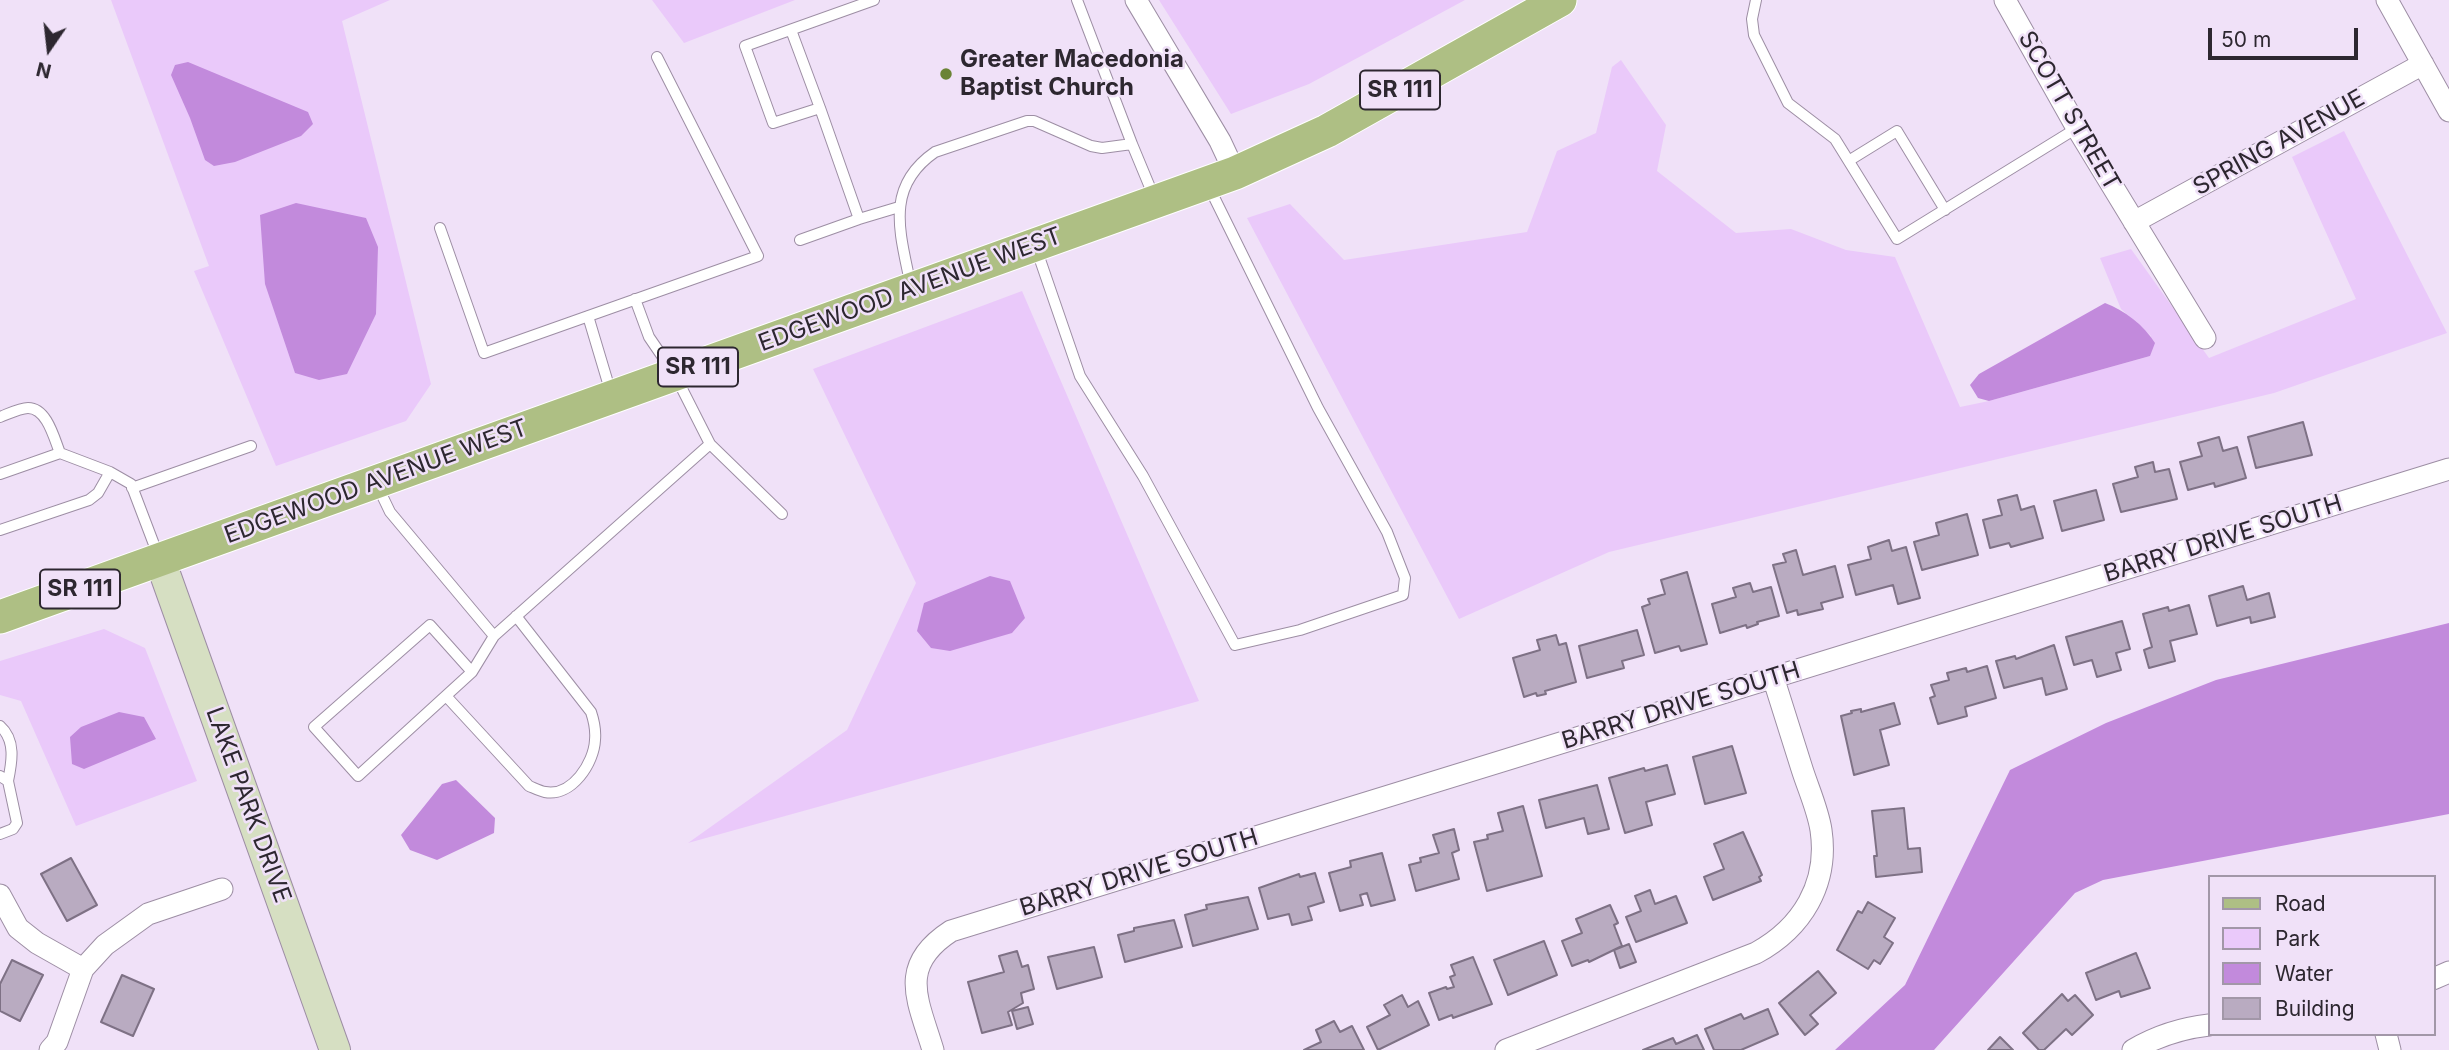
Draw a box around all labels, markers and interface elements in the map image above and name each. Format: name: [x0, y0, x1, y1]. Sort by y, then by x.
north arrow: [14, 14, 84, 84]
scale bar: [2211, 14, 2362, 58]
street label: SCOTT STREET: [2012, 26, 2126, 196]
text: 50 m: [2221, 27, 2271, 52]
place label: Greater Macedonia Baptist Church: [960, 46, 1184, 102]
text: N: [34, 57, 54, 83]
marker: Greater Macedonia Baptist Church: [938, 66, 954, 82]
road number: SR 111: [1360, 71, 1440, 110]
street label: SPRING AVENUE: [2188, 84, 2370, 202]
street label: EDGEWOOD AVENUE WEST: [754, 222, 1066, 358]
road number: SR 111: [658, 348, 738, 386]
street label: EDGEWOOD AVENUE WEST: [220, 414, 532, 550]
street label: BARRY DRIVE SOUTH: [2100, 489, 2346, 589]
road number: SR 111: [40, 569, 120, 608]
street label: BARRY DRIVE SOUTH: [1558, 656, 1804, 756]
street label: LAKE PARK DRIVE: [199, 703, 297, 907]
street label: BARRY DRIVE SOUTH: [1016, 823, 1262, 923]
legend: [2208, 875, 2435, 1036]
text: Road: [2275, 891, 2326, 916]
text: Park: [2275, 926, 2320, 951]
text: Water: [2275, 961, 2333, 986]
text: Building: [2275, 996, 2355, 1021]

